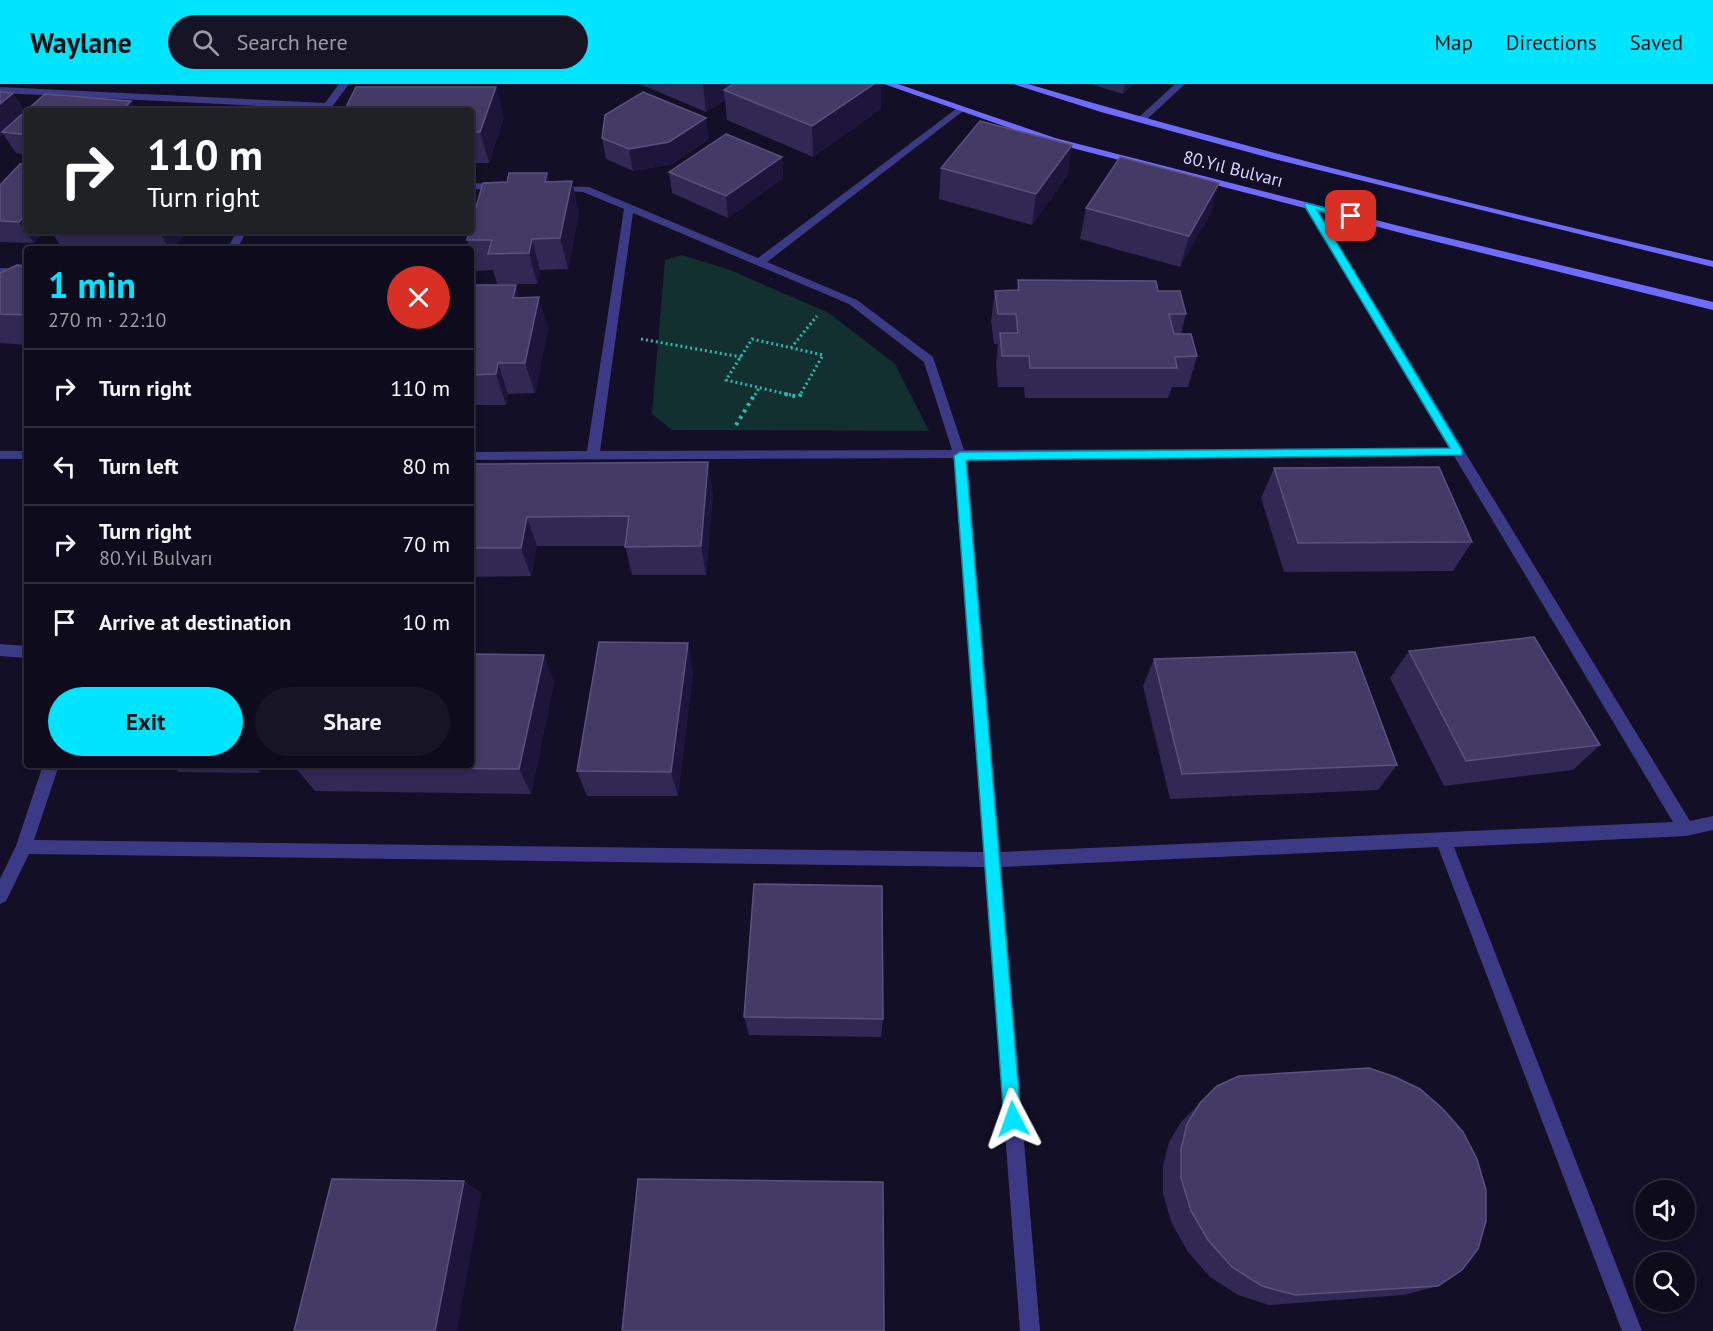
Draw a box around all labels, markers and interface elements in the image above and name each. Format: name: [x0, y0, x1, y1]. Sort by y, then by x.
search box: [168, 15, 588, 69]
text: Waylane: [30, 24, 132, 61]
icon: search: [189, 26, 222, 59]
text: Search here: [237, 28, 348, 56]
text: Map: [1434, 29, 1473, 56]
text: Directions: [1506, 29, 1597, 56]
text: Saved: [1630, 29, 1683, 56]
text: 110 m: [147, 127, 263, 182]
icon: right: [48, 132, 126, 210]
street label: 80.Yıl Bulvarı: [1181, 145, 1285, 192]
text: Turn right: [147, 180, 260, 214]
pin: [1325, 190, 1376, 241]
icon: arrive: [1334, 199, 1367, 232]
text: 1 min: [48, 261, 136, 308]
button: close: [387, 266, 450, 329]
text: 270 m · 22:10: [48, 307, 166, 333]
icon: right: [48, 372, 81, 405]
text: Turn right: [99, 374, 191, 402]
text: 110 m: [390, 374, 450, 402]
icon: left: [48, 450, 81, 483]
text: Turn left: [99, 452, 179, 480]
text: 80 m: [402, 452, 450, 480]
text: Turn right: [99, 517, 191, 545]
icon: right: [48, 528, 81, 561]
text: 70 m: [402, 530, 450, 558]
text: 80.Yıl Bulvarı: [99, 545, 213, 571]
icon: arrive: [48, 606, 81, 639]
text: Arrive at destination: [99, 608, 291, 636]
text: 10 m: [402, 608, 450, 636]
button: Exit: [48, 687, 243, 756]
button: Share: [255, 687, 450, 756]
position arrow: [981, 1087, 1045, 1151]
map controls: [1635, 1180, 1695, 1312]
button: sound: [1635, 1180, 1695, 1240]
button: search: [1635, 1252, 1695, 1312]

